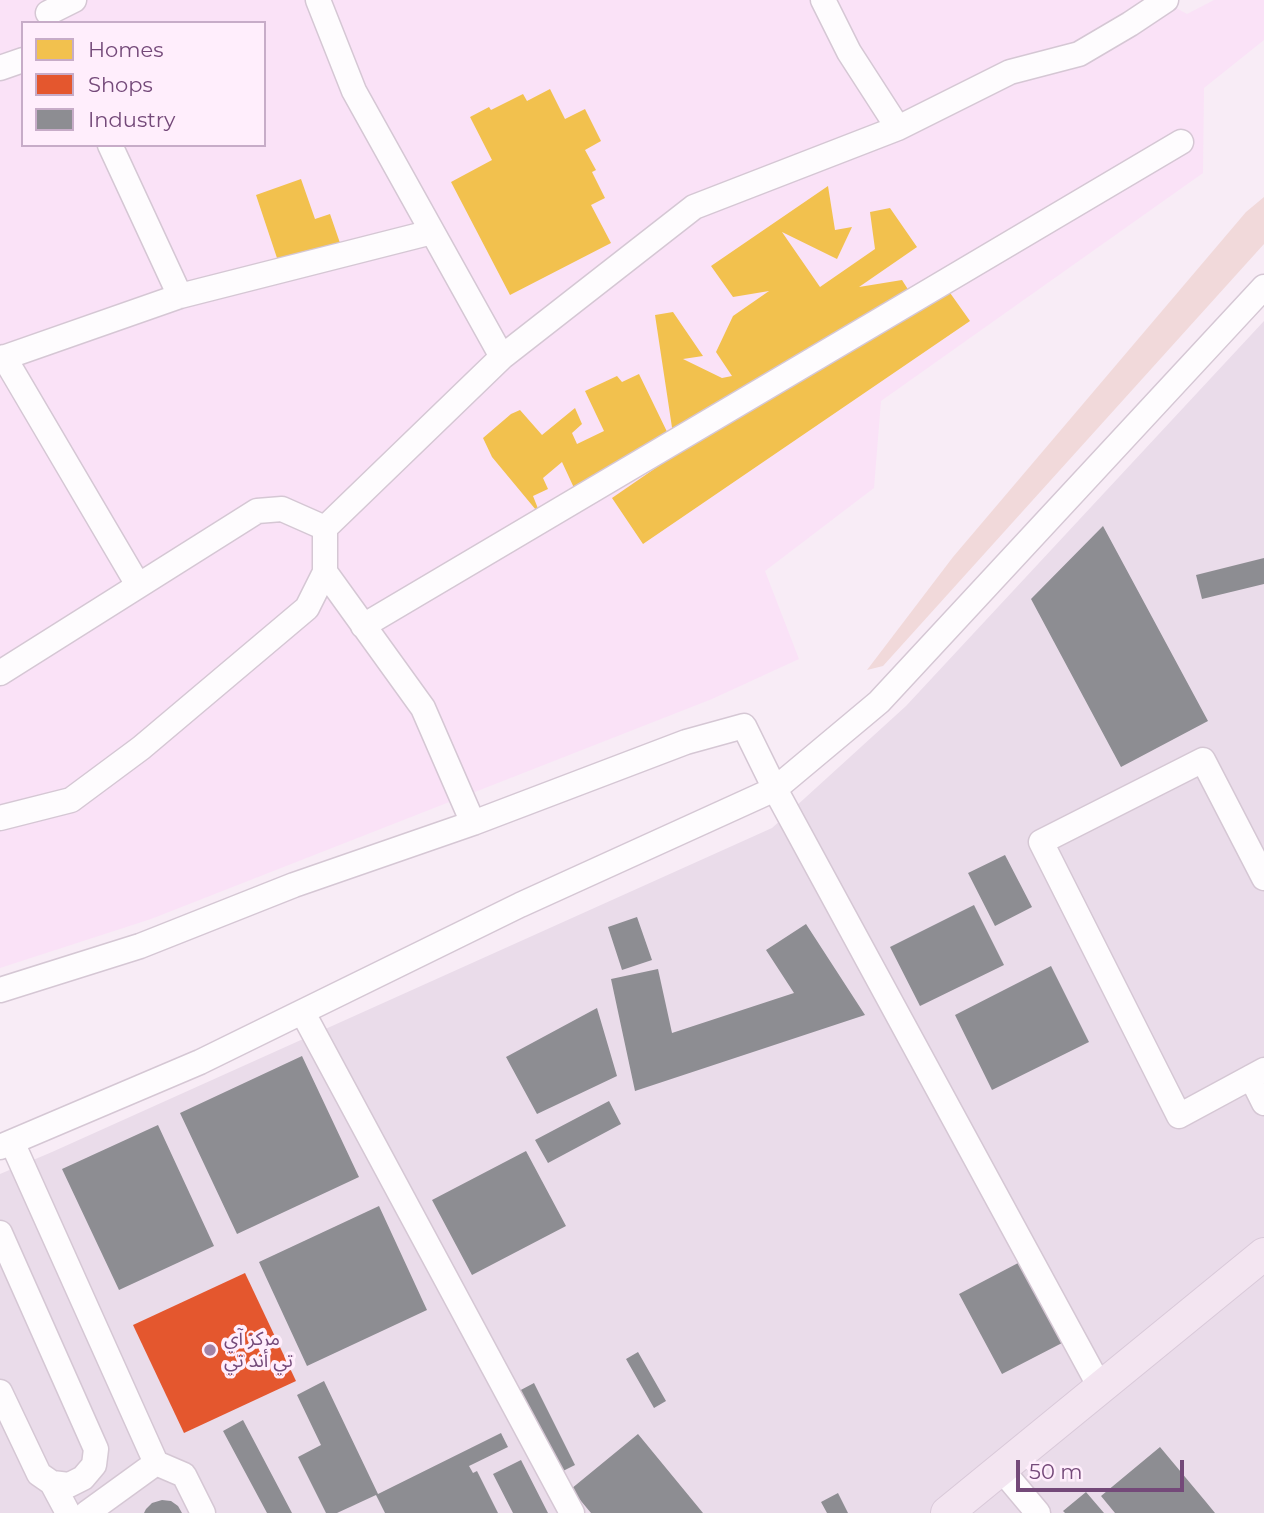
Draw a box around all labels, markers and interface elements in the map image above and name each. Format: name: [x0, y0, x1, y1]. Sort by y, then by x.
legend: [21, 21, 266, 147]
text: Homes: [88, 37, 163, 62]
text: Shops: [88, 72, 153, 97]
text: Industry: [88, 107, 175, 132]
place label: مركز آي تي أند تي: [224, 1328, 293, 1372]
marker: مركز آي تي أند تي: [202, 1342, 218, 1358]
scale bar: [1019, 1446, 1187, 1490]
text: 50 m: [1029, 1459, 1083, 1484]

